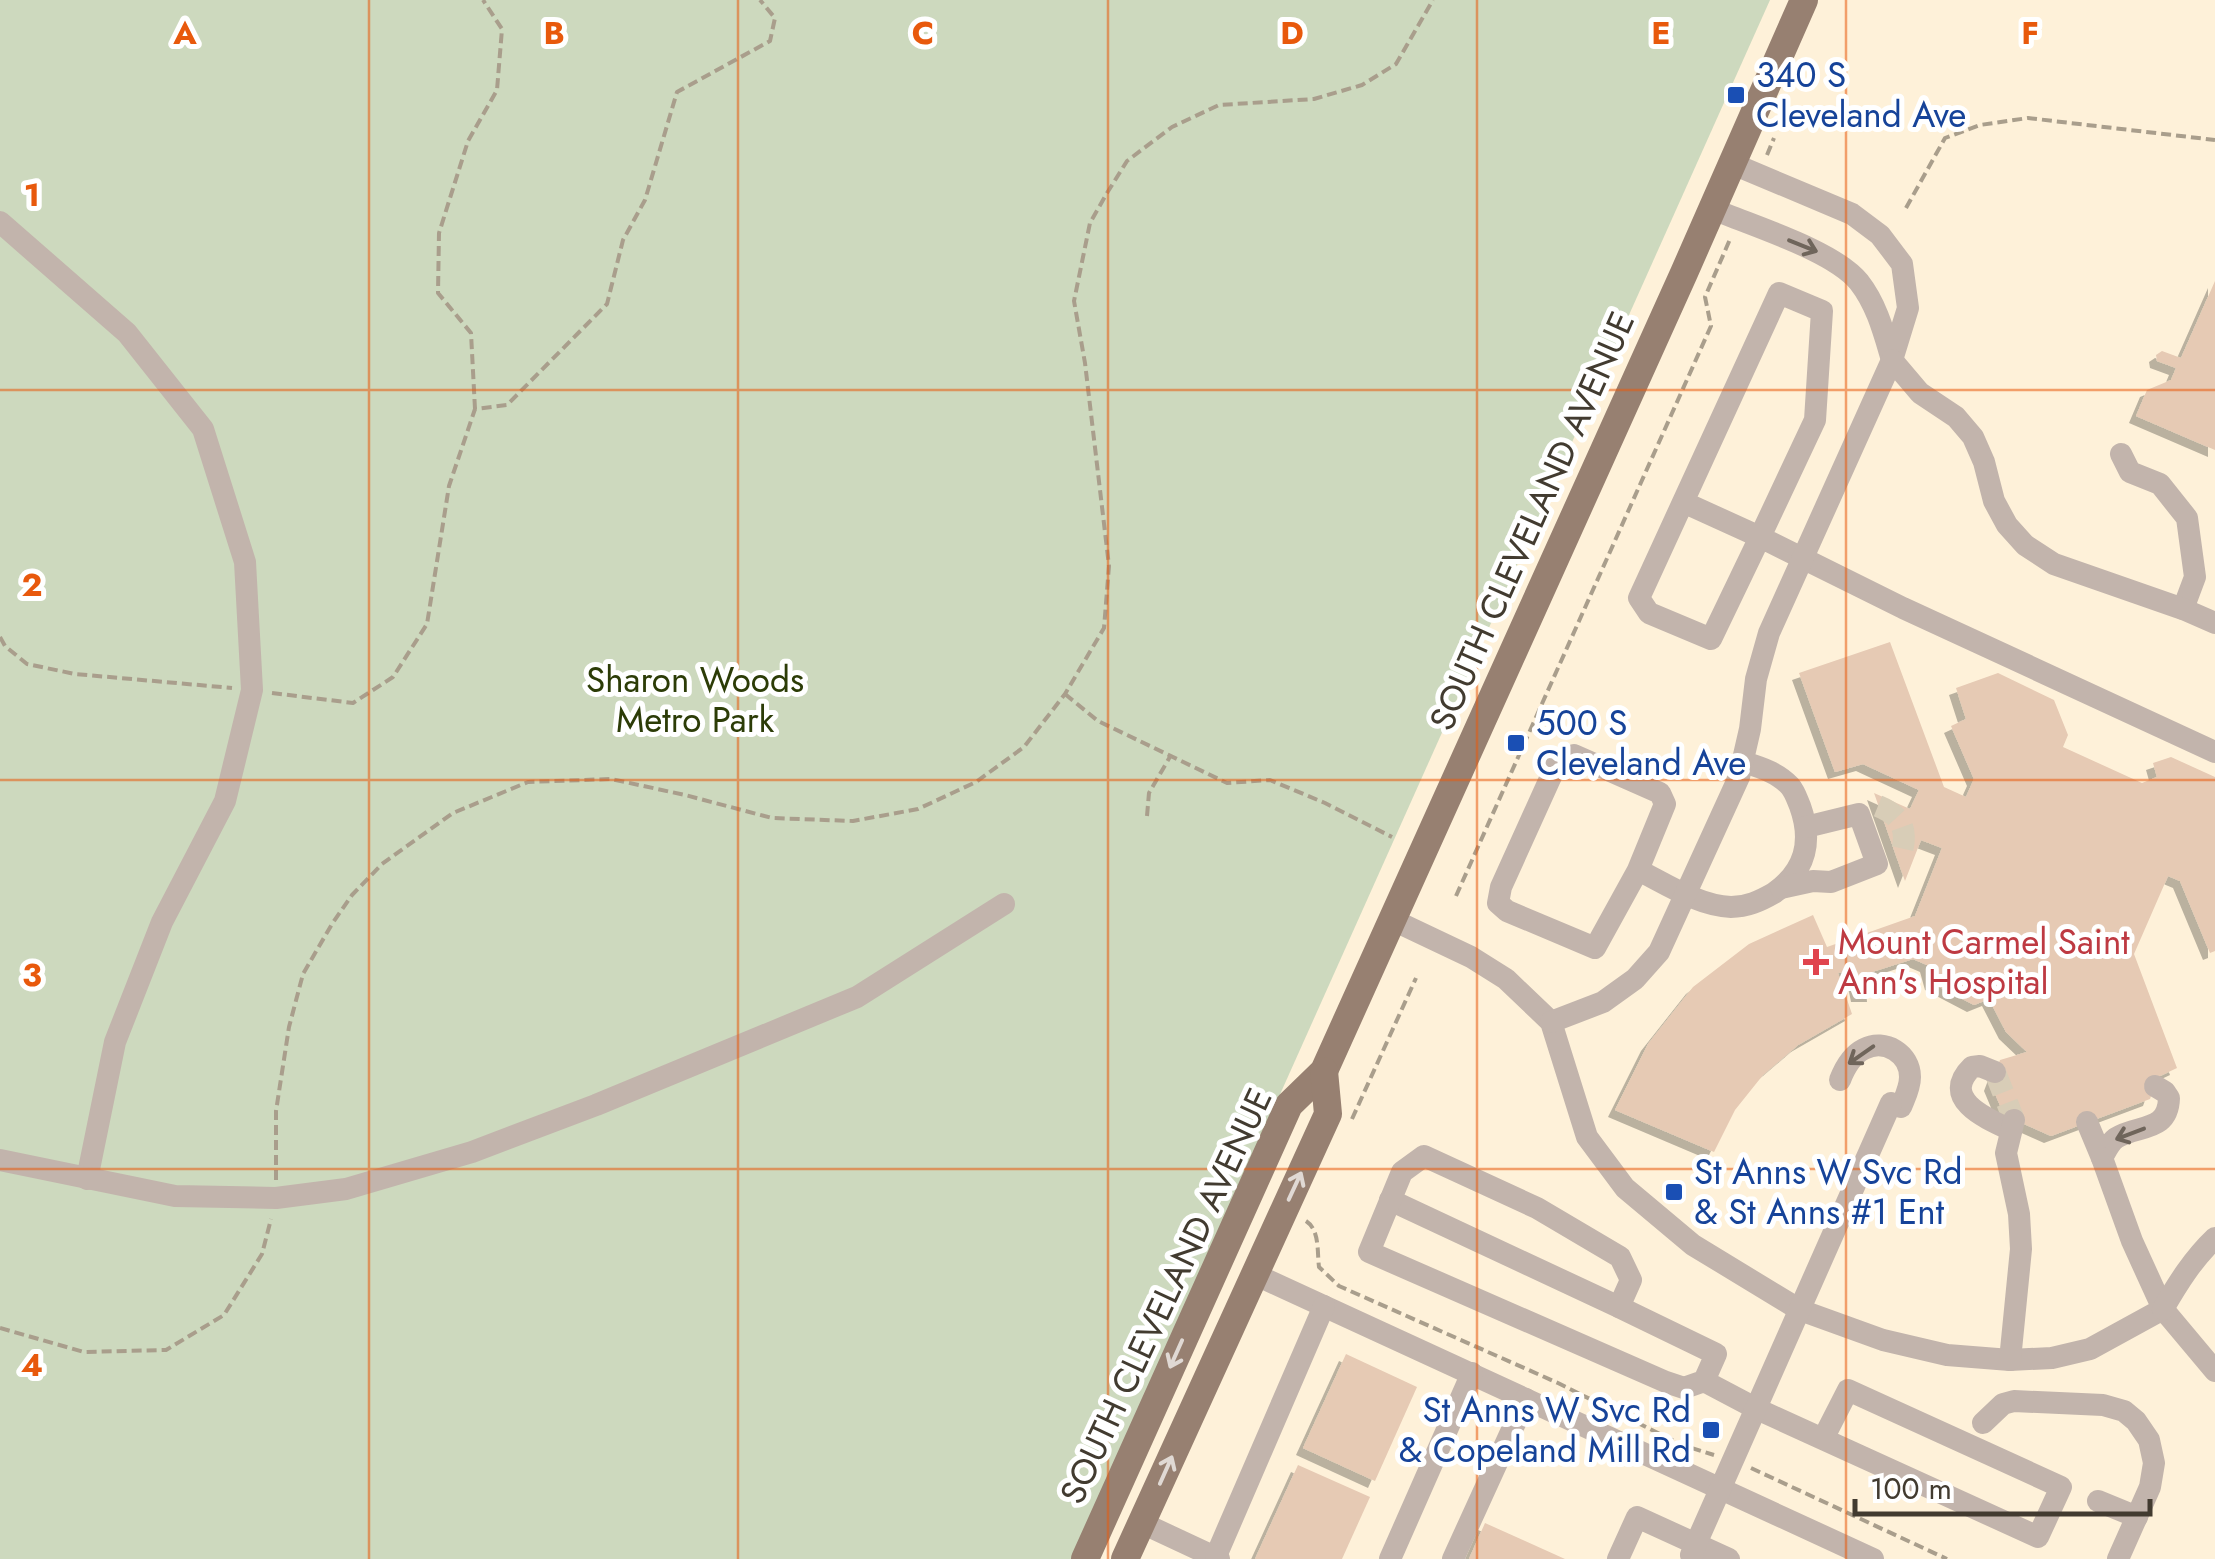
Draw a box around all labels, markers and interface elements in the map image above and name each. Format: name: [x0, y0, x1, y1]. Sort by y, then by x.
text: A: [172, 10, 197, 56]
text: B: [543, 10, 565, 56]
text: C: [912, 10, 934, 56]
text: D: [1280, 10, 1304, 56]
text: E: [1651, 10, 1671, 56]
text: F: [2021, 10, 2039, 56]
place label: 340 S Cleveland Ave: [1756, 50, 1966, 140]
marker: 340 S Cleveland Ave: [1725, 84, 1747, 106]
text: 1: [24, 172, 40, 218]
one-way arrow: [1787, 239, 1818, 257]
street label: SOUTH CLEVELAND AVENUE: [1417, 304, 1647, 738]
text: 2: [22, 562, 43, 608]
park label: Sharon Woods Metro Park: [586, 655, 804, 745]
place label: 500 S Cleveland Ave: [1536, 698, 1746, 788]
marker: 500 S Cleveland Ave: [1505, 732, 1527, 754]
place label: Mount Carmel Saint Ann's Hospital: [1838, 917, 2130, 1007]
marker: Mount Carmel Saint Ann's Hospital: [1803, 949, 1829, 975]
text: 3: [22, 952, 42, 998]
one-way arrow: [1847, 1045, 1875, 1066]
street label: SOUTH CLEVELAND AVENUE: [1048, 1080, 1284, 1512]
one-way arrow: [2115, 1126, 2146, 1144]
place label: St Anns W Svc Rd & St Anns #1 Ent: [1694, 1147, 1963, 1237]
one-way arrow: [1287, 1172, 1306, 1202]
marker: St Anns W Svc Rd & St Anns #1 Ent: [1663, 1181, 1685, 1203]
one-way arrow: [1166, 1338, 1184, 1369]
text: 4: [21, 1342, 43, 1388]
place label: St Anns W Svc Rd & Copeland Mill Rd: [1399, 1385, 1691, 1475]
marker: St Anns W Svc Rd & Copeland Mill Rd: [1700, 1419, 1722, 1441]
scale bar: [1855, 1454, 2150, 1516]
one-way arrow: [1157, 1456, 1176, 1486]
text: 100 m: [1870, 1467, 1952, 1510]

